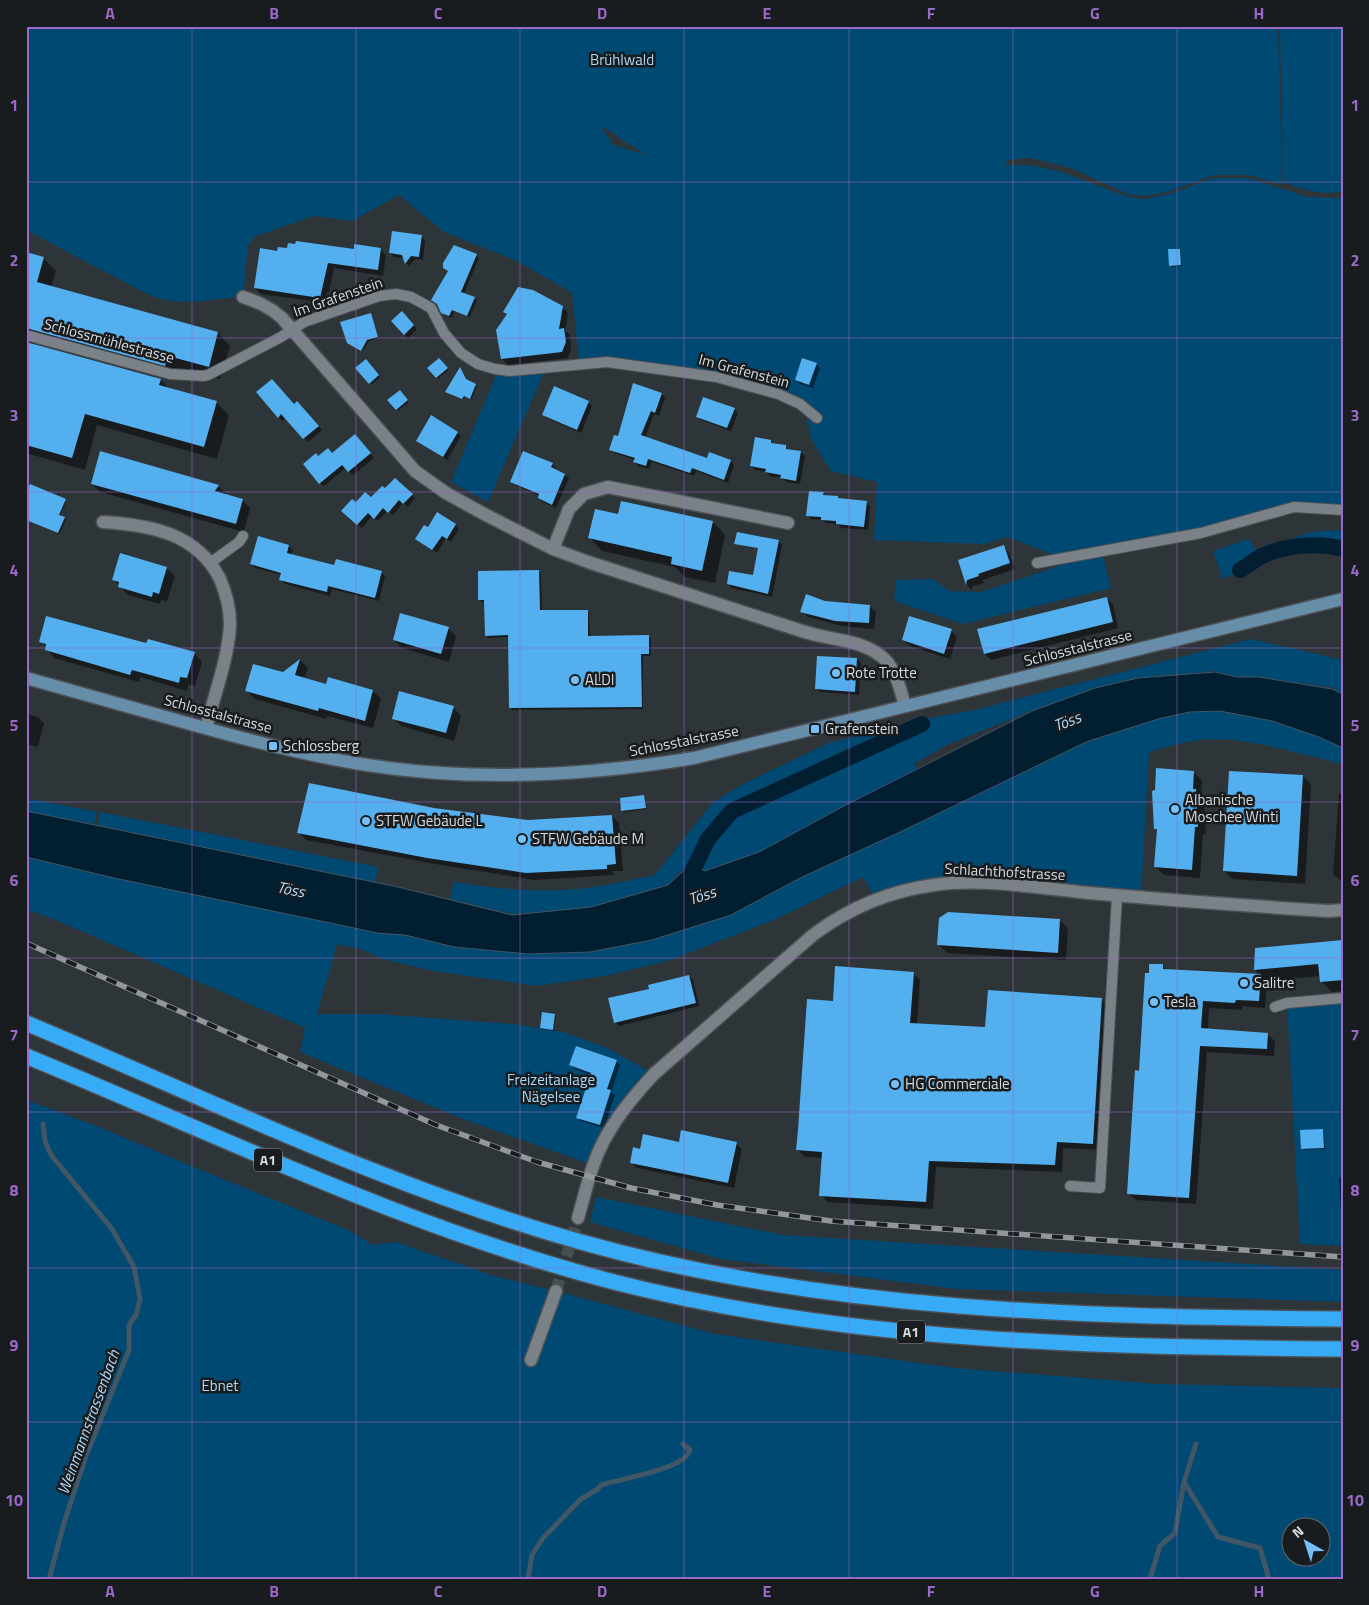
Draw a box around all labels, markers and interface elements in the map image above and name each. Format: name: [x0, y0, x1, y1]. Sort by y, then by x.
text: A: [105, 1, 115, 25]
text: B: [269, 1, 279, 25]
text: C: [434, 1, 443, 25]
text: D: [597, 1, 607, 25]
text: E: [763, 1, 772, 25]
text: F: [927, 1, 936, 25]
text: G: [1090, 1, 1100, 25]
text: H: [1254, 1, 1264, 25]
park label: Brühlwald: [590, 48, 654, 71]
text: 1: [10, 93, 18, 117]
text: 1: [1351, 93, 1359, 117]
text: 2: [10, 248, 18, 272]
text: 2: [1351, 248, 1359, 272]
street label: Im Grafenstein: [290, 270, 386, 323]
street label: Schlossmühlestrasse: [41, 312, 177, 369]
street label: Im Grafenstein: [696, 347, 792, 394]
text: 3: [10, 403, 18, 427]
text: 3: [1351, 403, 1359, 427]
text: 4: [10, 558, 19, 582]
text: 4: [1351, 558, 1360, 582]
street label: Schlosstalstrasse: [1021, 623, 1134, 672]
place label: Rote Trotte: [846, 661, 917, 684]
marker: Rote Trotte: [830, 667, 842, 679]
place label: ALDI: [585, 668, 615, 691]
marker: ALDI: [569, 674, 581, 686]
street label: Schlosstalstrasse: [162, 688, 275, 739]
water label: Töss: [1050, 704, 1085, 737]
text: 5: [10, 713, 19, 737]
text: 5: [1351, 713, 1360, 737]
place label: Grafenstein: [825, 717, 899, 740]
street label: Schlosstalstrasse: [627, 719, 740, 762]
marker: Grafenstein: [809, 723, 821, 735]
place label: Schlossberg: [283, 734, 360, 757]
marker: Schlossberg: [267, 740, 279, 752]
place label: Albanische Moschee Winti: [1185, 788, 1279, 828]
marker: Albanische Moschee Winti: [1169, 803, 1181, 815]
place label: STFW Gebäude L: [376, 809, 483, 832]
marker: STFW Gebäude L: [360, 815, 372, 827]
place label: STFW Gebäude M: [532, 827, 644, 850]
marker: STFW Gebäude M: [516, 833, 528, 845]
street label: Schlachthofstrasse: [944, 857, 1066, 886]
text: 6: [10, 868, 19, 892]
text: 6: [1351, 868, 1360, 892]
water label: Töss: [275, 875, 308, 904]
water label: Töss: [685, 879, 720, 911]
place label: Salitre: [1254, 971, 1294, 994]
marker: Salitre: [1238, 977, 1250, 989]
place label: Tesla: [1164, 990, 1197, 1013]
marker: Tesla: [1148, 996, 1160, 1008]
text: 7: [10, 1023, 18, 1047]
text: 7: [1351, 1023, 1359, 1047]
park label: Freizeitanlage Nägelsee: [507, 1068, 595, 1108]
place label: HG Commerciale: [905, 1072, 1010, 1095]
marker: HG Commerciale: [889, 1078, 901, 1090]
road number: A1: [254, 1148, 282, 1172]
text: 8: [10, 1178, 19, 1202]
text: 8: [1351, 1178, 1360, 1202]
road number: A1: [897, 1320, 925, 1344]
text: 9: [10, 1333, 19, 1357]
text: 9: [1351, 1333, 1360, 1357]
water label: Weinmannstrassenbach: [51, 1345, 126, 1498]
park label: Ebnet: [201, 1374, 239, 1397]
text: 10: [5, 1488, 23, 1512]
text: 10: [1346, 1488, 1364, 1512]
north arrow: [1282, 1518, 1332, 1568]
text: N: [1287, 1520, 1308, 1543]
text: A: [105, 1579, 115, 1603]
text: B: [269, 1579, 279, 1603]
text: C: [434, 1579, 443, 1603]
text: D: [597, 1579, 607, 1603]
text: E: [763, 1579, 772, 1603]
text: F: [927, 1579, 936, 1603]
text: G: [1090, 1579, 1100, 1603]
text: H: [1254, 1579, 1264, 1603]

